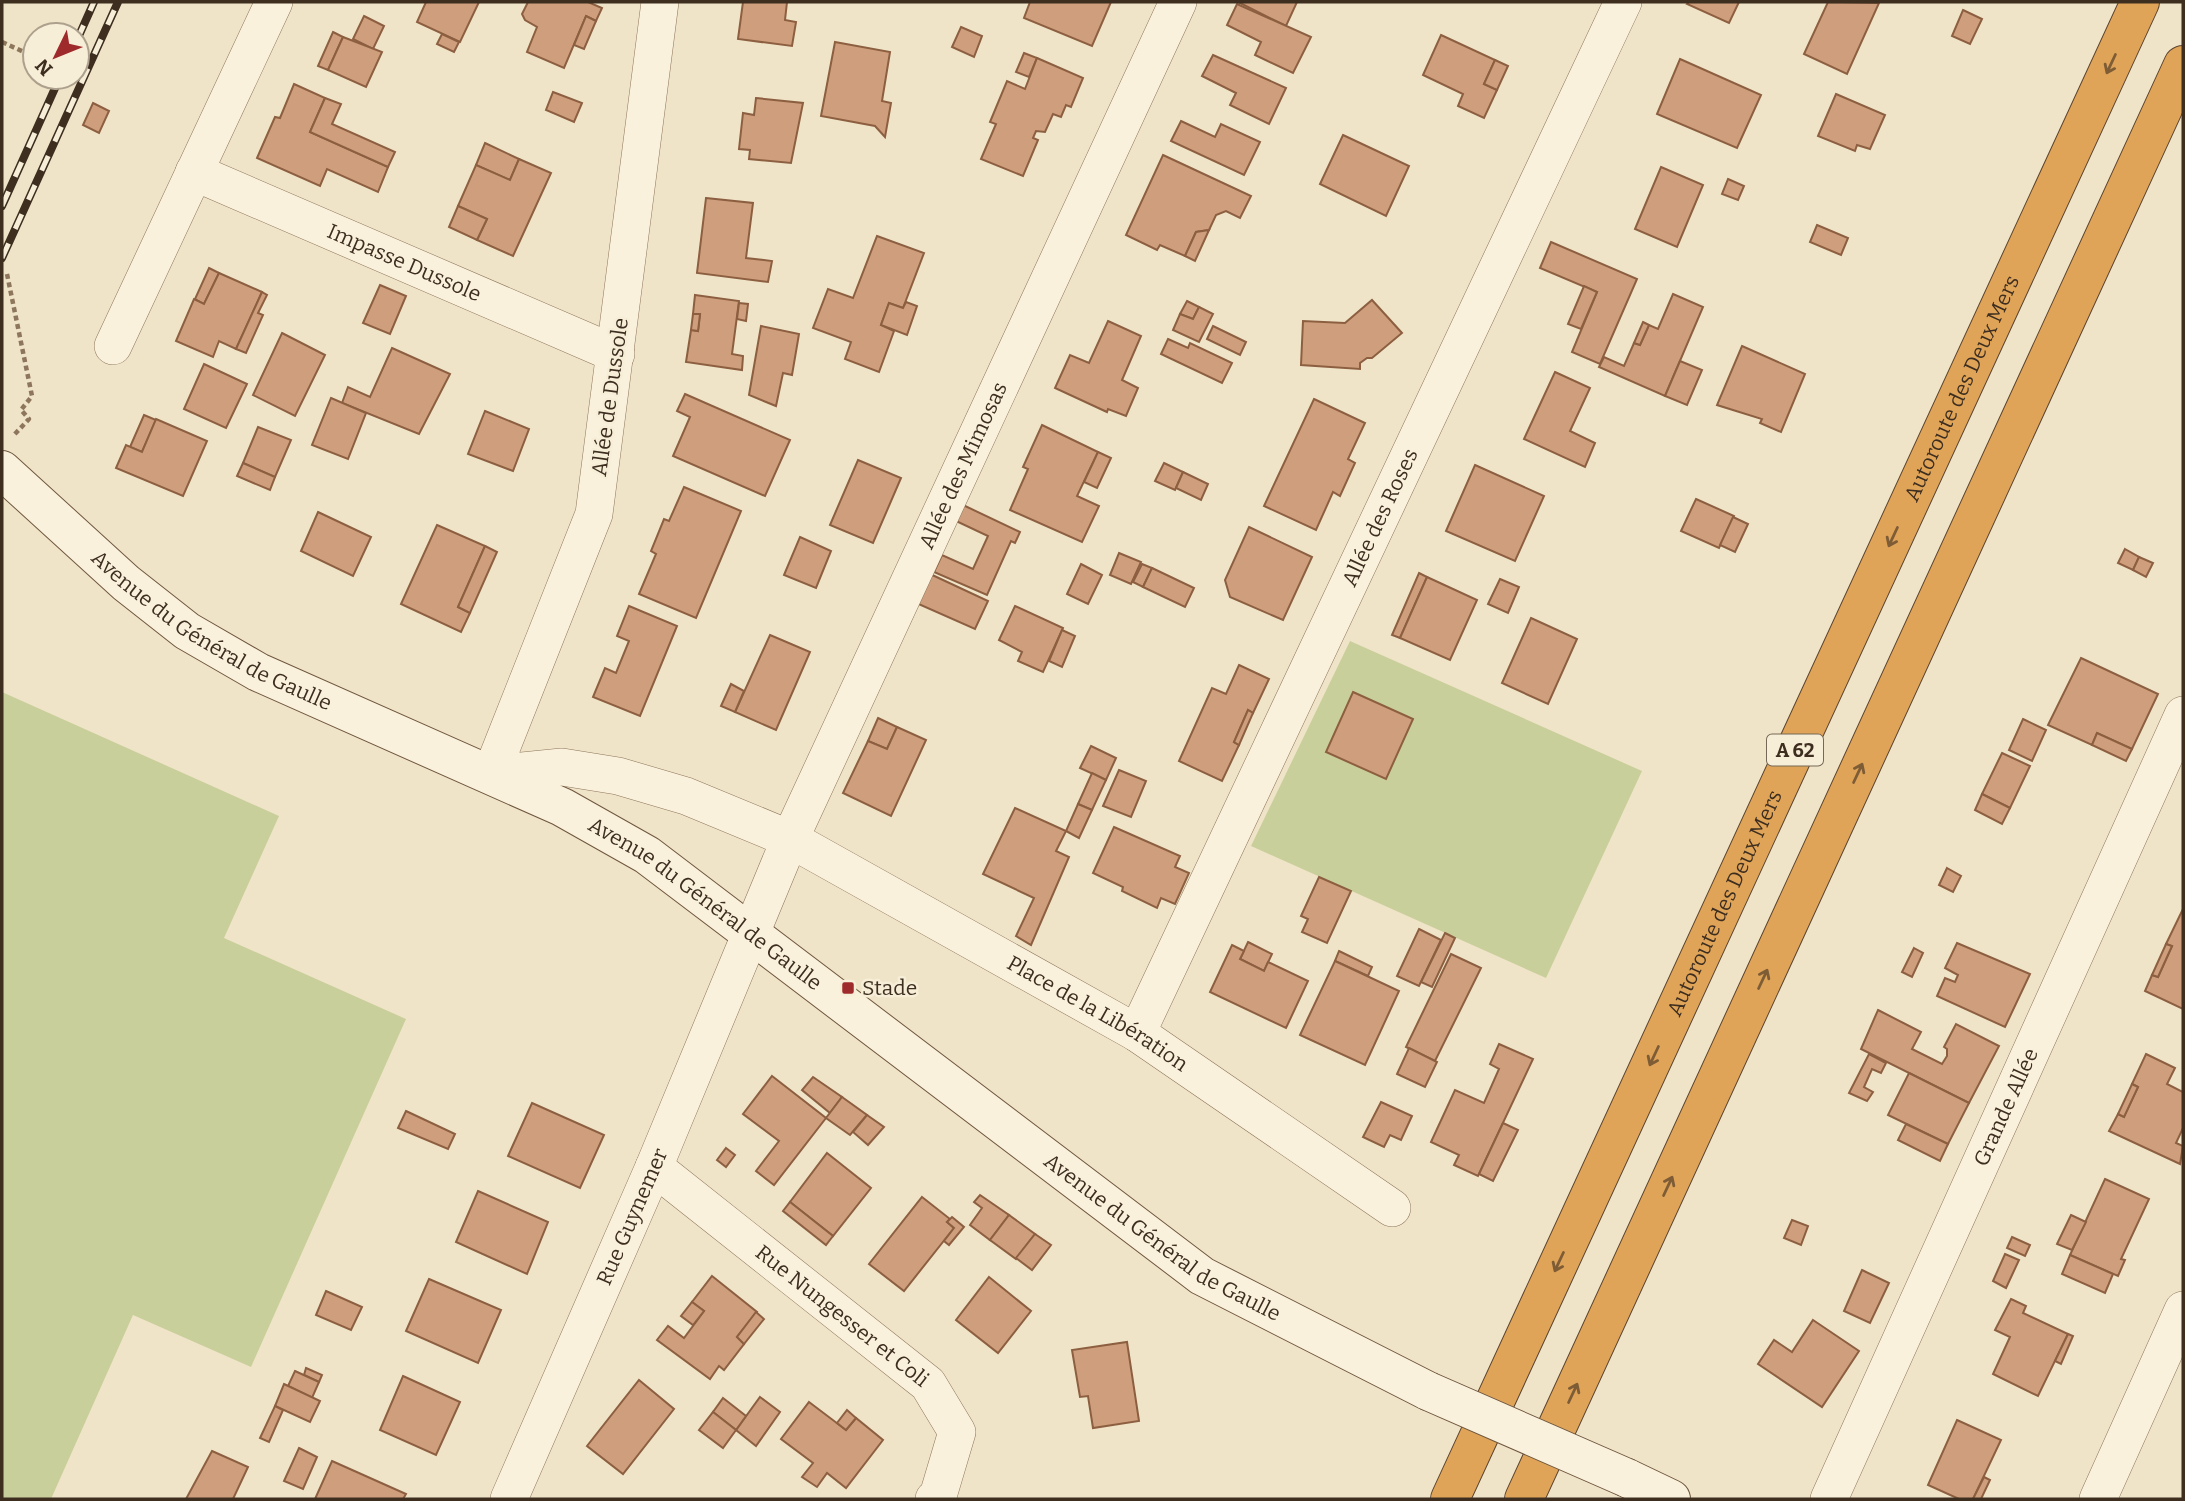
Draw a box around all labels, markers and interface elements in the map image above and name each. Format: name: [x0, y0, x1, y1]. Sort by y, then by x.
north arrow: [21, 21, 91, 91]
one-way arrow: [2104, 53, 2117, 74]
text: N: [30, 54, 57, 80]
street label: Impasse Dussole: [323, 218, 485, 307]
street label: Autoroute des Deux Mers: [1899, 271, 2025, 505]
street label: Allée de Dussole: [586, 316, 634, 478]
street label: Allée des Mimosas: [913, 378, 1013, 553]
street label: Allée des Roses: [1336, 444, 1424, 590]
one-way arrow: [1886, 526, 1899, 548]
street label: Avenue du Général de Gaulle: [86, 545, 336, 716]
road number: A 62: [1767, 734, 1823, 765]
one-way arrow: [1852, 762, 1865, 784]
street label: Autoroute des Deux Mers: [1661, 786, 1788, 1020]
street label: Avenue du Général de Gaulle: [584, 812, 827, 996]
street label: Place de la Libération: [1002, 950, 1193, 1077]
one-way arrow: [1757, 969, 1770, 990]
place label: Stade: [862, 975, 917, 1001]
marker: Stade: [840, 980, 856, 996]
one-way arrow: [1647, 1044, 1660, 1066]
street label: Grande Allée: [1968, 1044, 2044, 1170]
street label: Rue Guynemer: [591, 1144, 673, 1289]
street label: Avenue du Général de Gaulle: [1039, 1148, 1285, 1327]
one-way arrow: [1662, 1176, 1675, 1197]
street label: Rue Nungesser et Coli: [750, 1239, 934, 1393]
one-way arrow: [1552, 1251, 1565, 1272]
one-way arrow: [1567, 1383, 1580, 1404]

